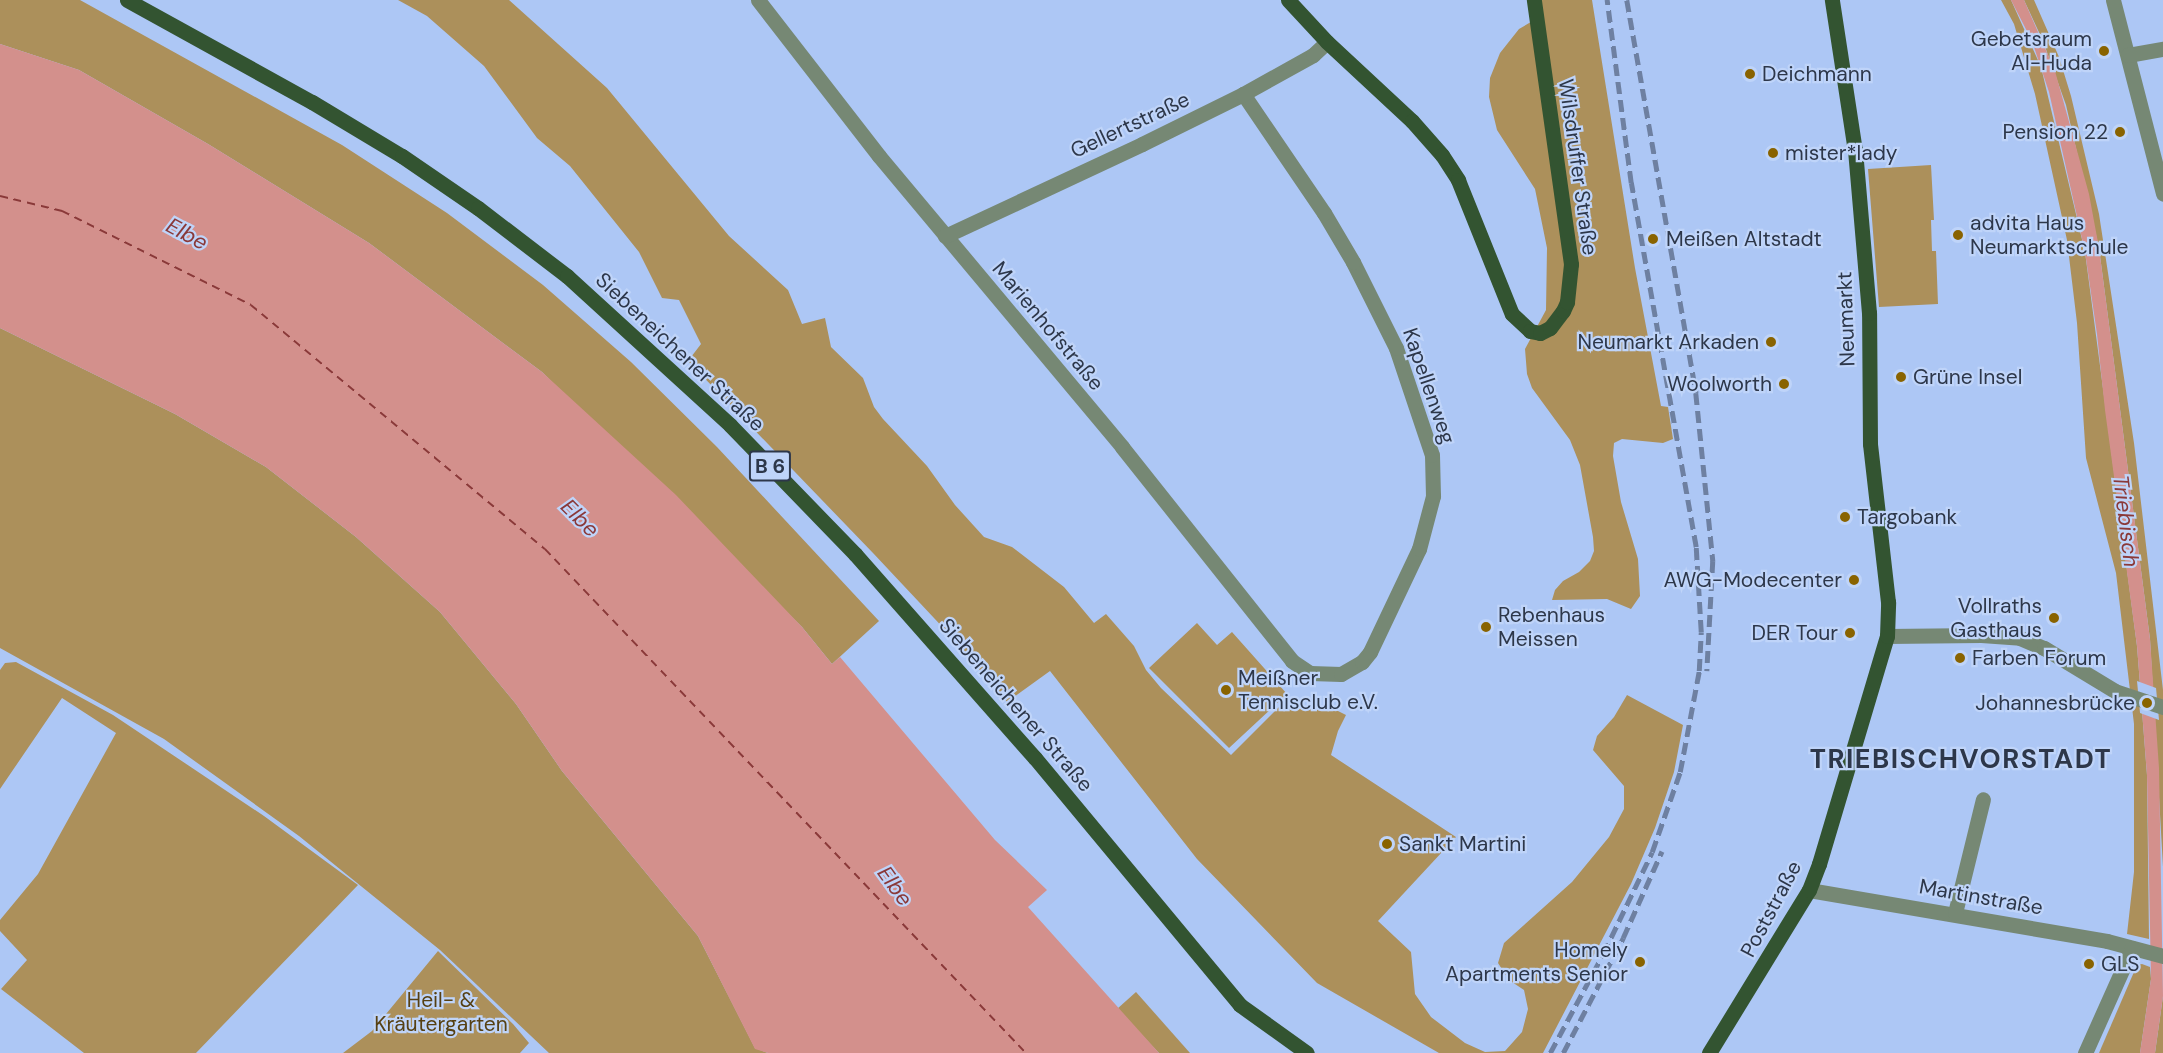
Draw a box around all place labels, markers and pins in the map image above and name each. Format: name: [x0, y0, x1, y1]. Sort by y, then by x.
place label: Gebetsraum Al-Huda: [1971, 26, 2092, 76]
marker: Gebetsraum Al-Huda: [2097, 44, 2111, 58]
place label: Deichmann: [1762, 61, 1872, 87]
marker: Deichmann: [1743, 67, 1757, 81]
place label: Pension 22: [2003, 119, 2108, 145]
marker: Pension 22: [2113, 125, 2127, 139]
place label: mister*lady: [1785, 140, 1897, 166]
marker: mister*lady: [1766, 146, 1780, 160]
place label: advita Haus Neumarktschule: [1970, 210, 2128, 260]
place label: Meißen Altstadt: [1666, 226, 1822, 252]
marker: advita Haus Neumarktschule: [1951, 228, 1965, 242]
marker: Meißen Altstadt: [1644, 230, 1662, 248]
place label: Neumarkt Arkaden: [1577, 329, 1759, 355]
marker: Neumarkt Arkaden: [1764, 335, 1778, 349]
place label: Grüne Insel: [1913, 364, 2022, 390]
marker: Grüne Insel: [1894, 370, 1908, 384]
place label: Woolworth: [1667, 371, 1772, 397]
marker: Woolworth: [1777, 377, 1791, 391]
place label: Targobank: [1857, 504, 1957, 530]
marker: Targobank: [1838, 510, 1852, 524]
place label: AWG-Modecenter: [1664, 567, 1842, 593]
marker: AWG-Modecenter: [1847, 573, 1861, 587]
place label: Vollraths Gasthaus: [1950, 593, 2042, 643]
place label: Rebenhaus Meissen: [1498, 602, 1605, 652]
marker: Vollraths Gasthaus: [2047, 611, 2061, 625]
marker: Rebenhaus Meissen: [1479, 620, 1493, 634]
place label: DER Tour: [1751, 620, 1838, 646]
marker: DER Tour: [1843, 626, 1857, 640]
place label: Farben Forum: [1972, 645, 2106, 671]
marker: Farben Forum: [1953, 651, 1967, 665]
place label: Meißner Tennisclub e.V.: [1238, 665, 1378, 715]
marker: Meißner Tennisclub e.V.: [1219, 683, 1233, 697]
place label: Johannesbrücke: [1975, 690, 2135, 716]
marker: Johannesbrücke: [2140, 696, 2154, 710]
place label: Sankt Martini: [1399, 831, 1526, 857]
marker: Sankt Martini: [1380, 837, 1394, 851]
place label: Homely Apartments Senior: [1445, 937, 1628, 987]
place label: GLS: [2101, 951, 2140, 977]
marker: Homely Apartments Senior: [1633, 955, 1647, 969]
marker: GLS: [2082, 957, 2096, 971]

